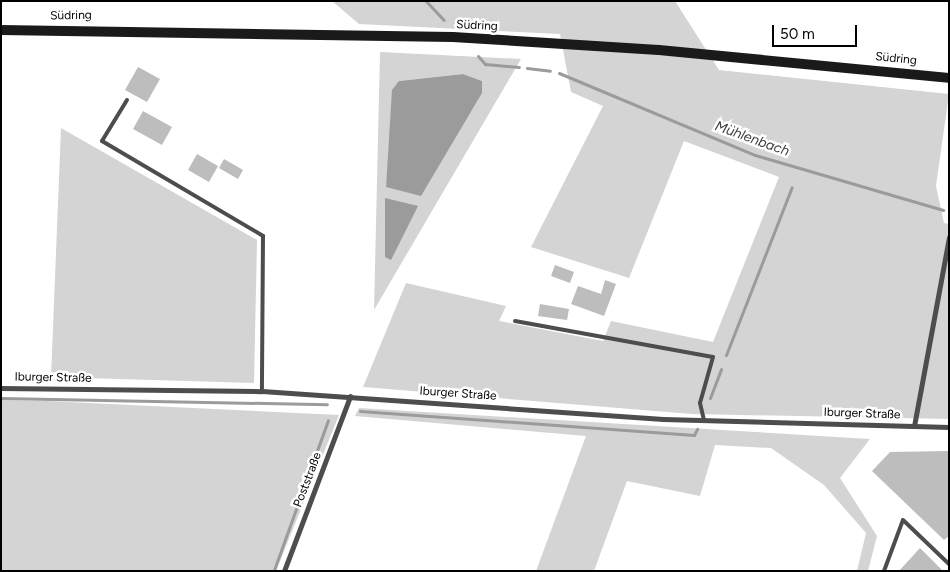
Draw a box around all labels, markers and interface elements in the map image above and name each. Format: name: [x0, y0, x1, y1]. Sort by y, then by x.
street label: Südring: [50, 8, 92, 24]
scale bar: [775, 15, 860, 47]
street label: Südring: [456, 18, 498, 34]
text: 50 m: [780, 25, 815, 43]
street label: Südring: [875, 50, 917, 68]
water label: Mühlenbach: [713, 118, 791, 160]
street label: Iburger Straße: [14, 370, 92, 386]
street label: Iburger Straße: [419, 384, 497, 404]
street label: Iburger Straße: [823, 405, 901, 423]
street label: Poststraße: [291, 451, 325, 509]

